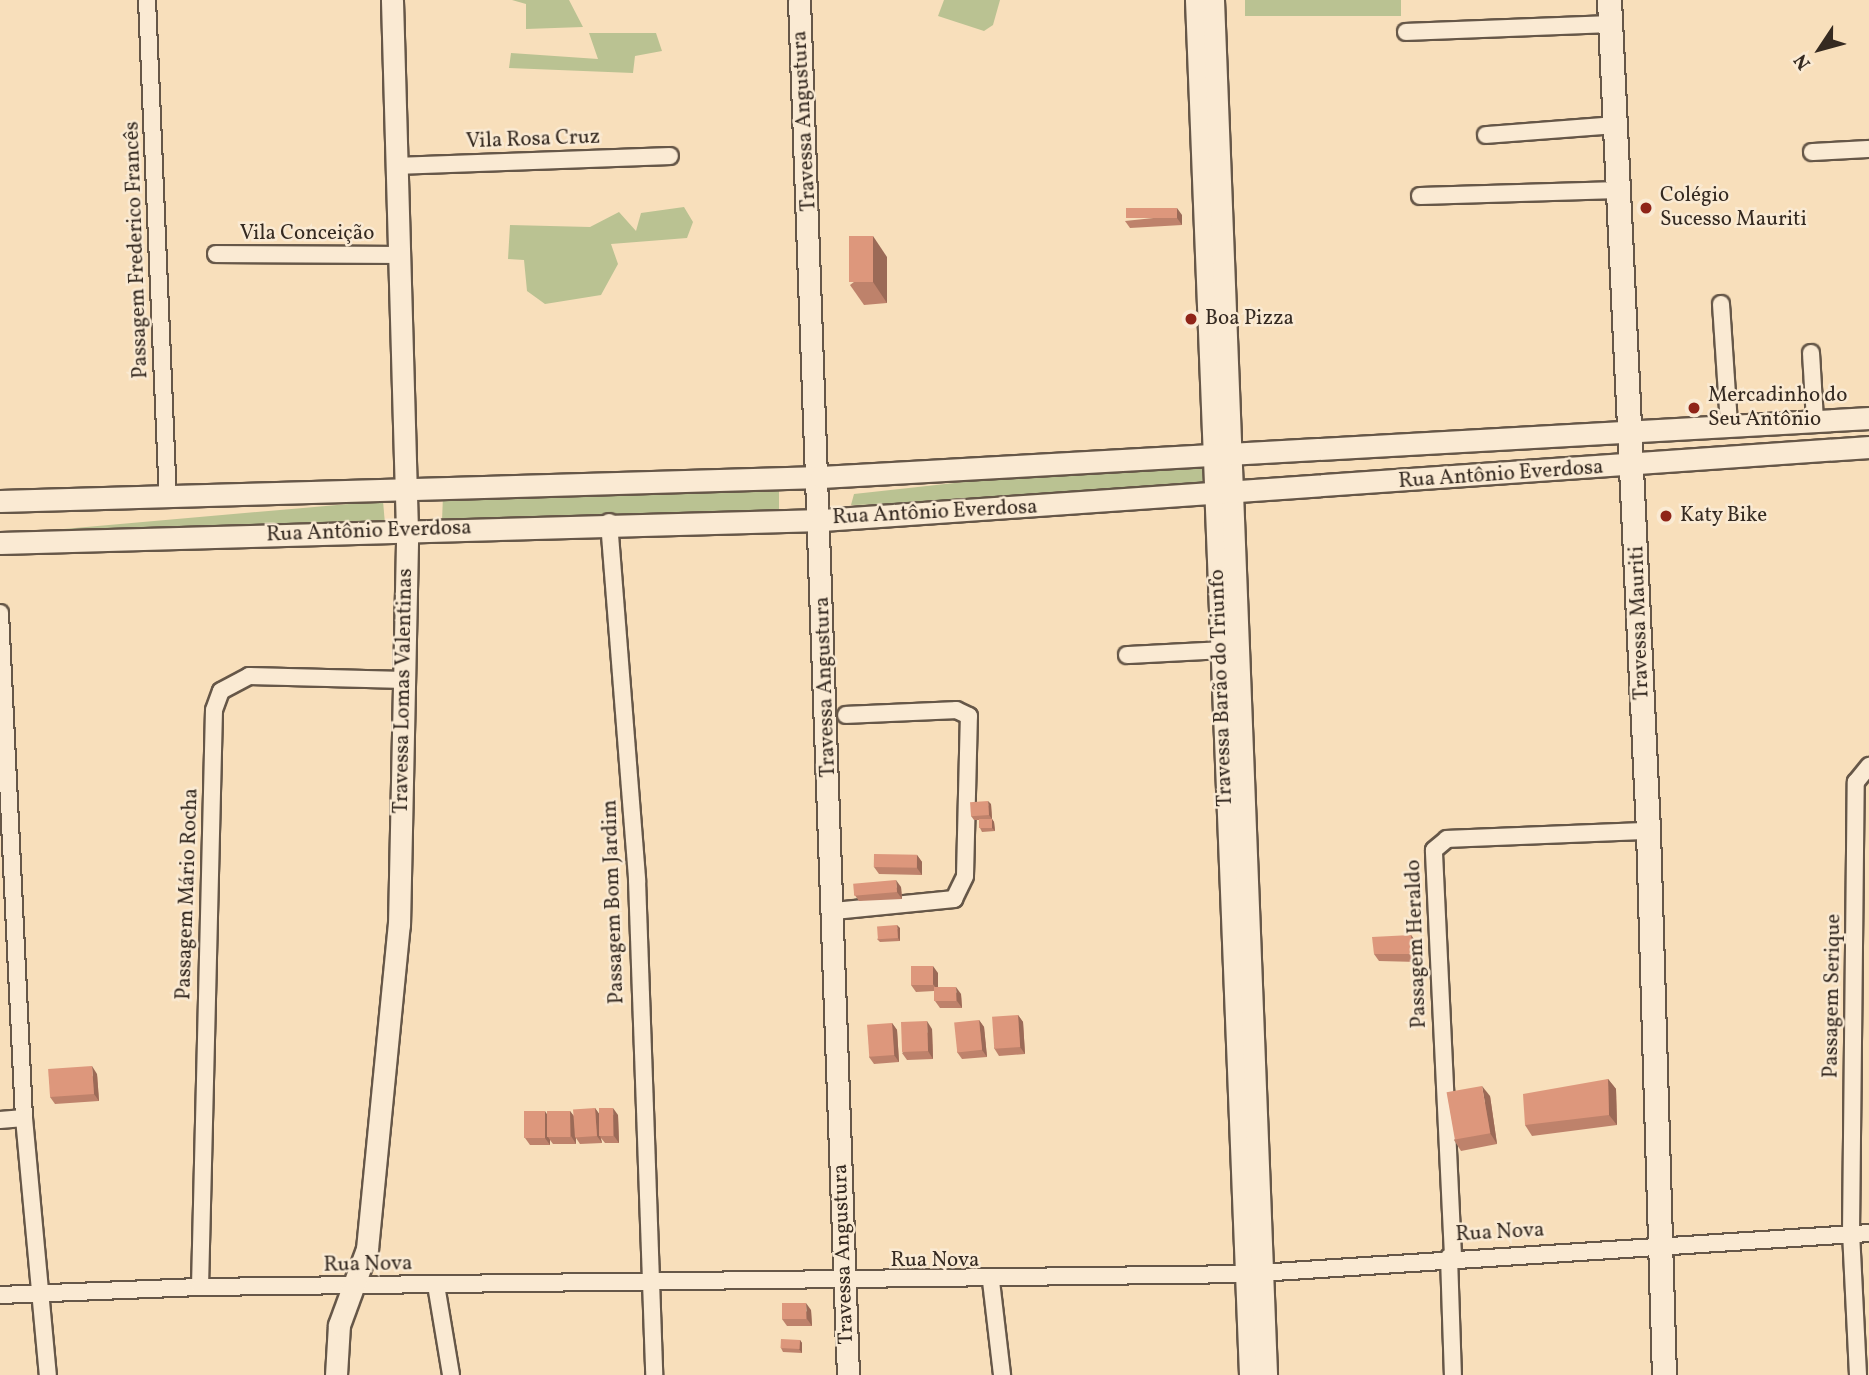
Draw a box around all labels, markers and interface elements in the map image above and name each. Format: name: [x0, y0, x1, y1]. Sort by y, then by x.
north arrow: [1785, 14, 1855, 84]
street label: Travessa Angustura: [788, 30, 822, 212]
text: N: [1788, 48, 1818, 75]
street label: Passagem Frederico Francês: [120, 121, 154, 379]
street label: Vila Rosa Cruz: [465, 125, 601, 155]
place label: Colégio Sucesso Mauriti: [1660, 183, 1807, 233]
marker: Colégio Sucesso Mauriti: [1638, 200, 1654, 216]
street label: Vila Conceição: [240, 221, 374, 247]
place label: Boa Pizza: [1205, 306, 1294, 332]
marker: Boa Pizza: [1183, 311, 1199, 327]
place label: Mercadinho do Seu Antônio: [1708, 383, 1847, 433]
marker: Mercadinho do Seu Antônio: [1686, 400, 1702, 416]
street label: Rua Antônio Everdosa: [1398, 455, 1604, 495]
street label: Rua Antônio Everdosa: [832, 495, 1038, 531]
place label: Katy Bike: [1680, 503, 1768, 529]
marker: Katy Bike: [1658, 508, 1674, 524]
street label: Rua Antônio Everdosa: [266, 516, 472, 548]
street label: Travessa Mauriti: [1625, 546, 1655, 700]
street label: Travessa Lomas Valentinas: [389, 568, 419, 814]
street label: Travessa Barão do Triunfo: [1205, 569, 1239, 807]
street label: Travessa Angustura: [810, 596, 842, 778]
street label: Passagem Mário Rocha: [172, 788, 204, 1000]
street label: Passagem Bom Jardim: [598, 799, 630, 1005]
street label: Passagem Heraldo: [1401, 859, 1433, 1029]
street label: Passagem Serique: [1819, 914, 1847, 1078]
street label: Travessa Angustura: [828, 1163, 860, 1345]
street label: Rua Nova: [1455, 1218, 1545, 1248]
street label: Rua Nova: [891, 1248, 979, 1274]
street label: Rua Nova: [323, 1252, 413, 1278]

